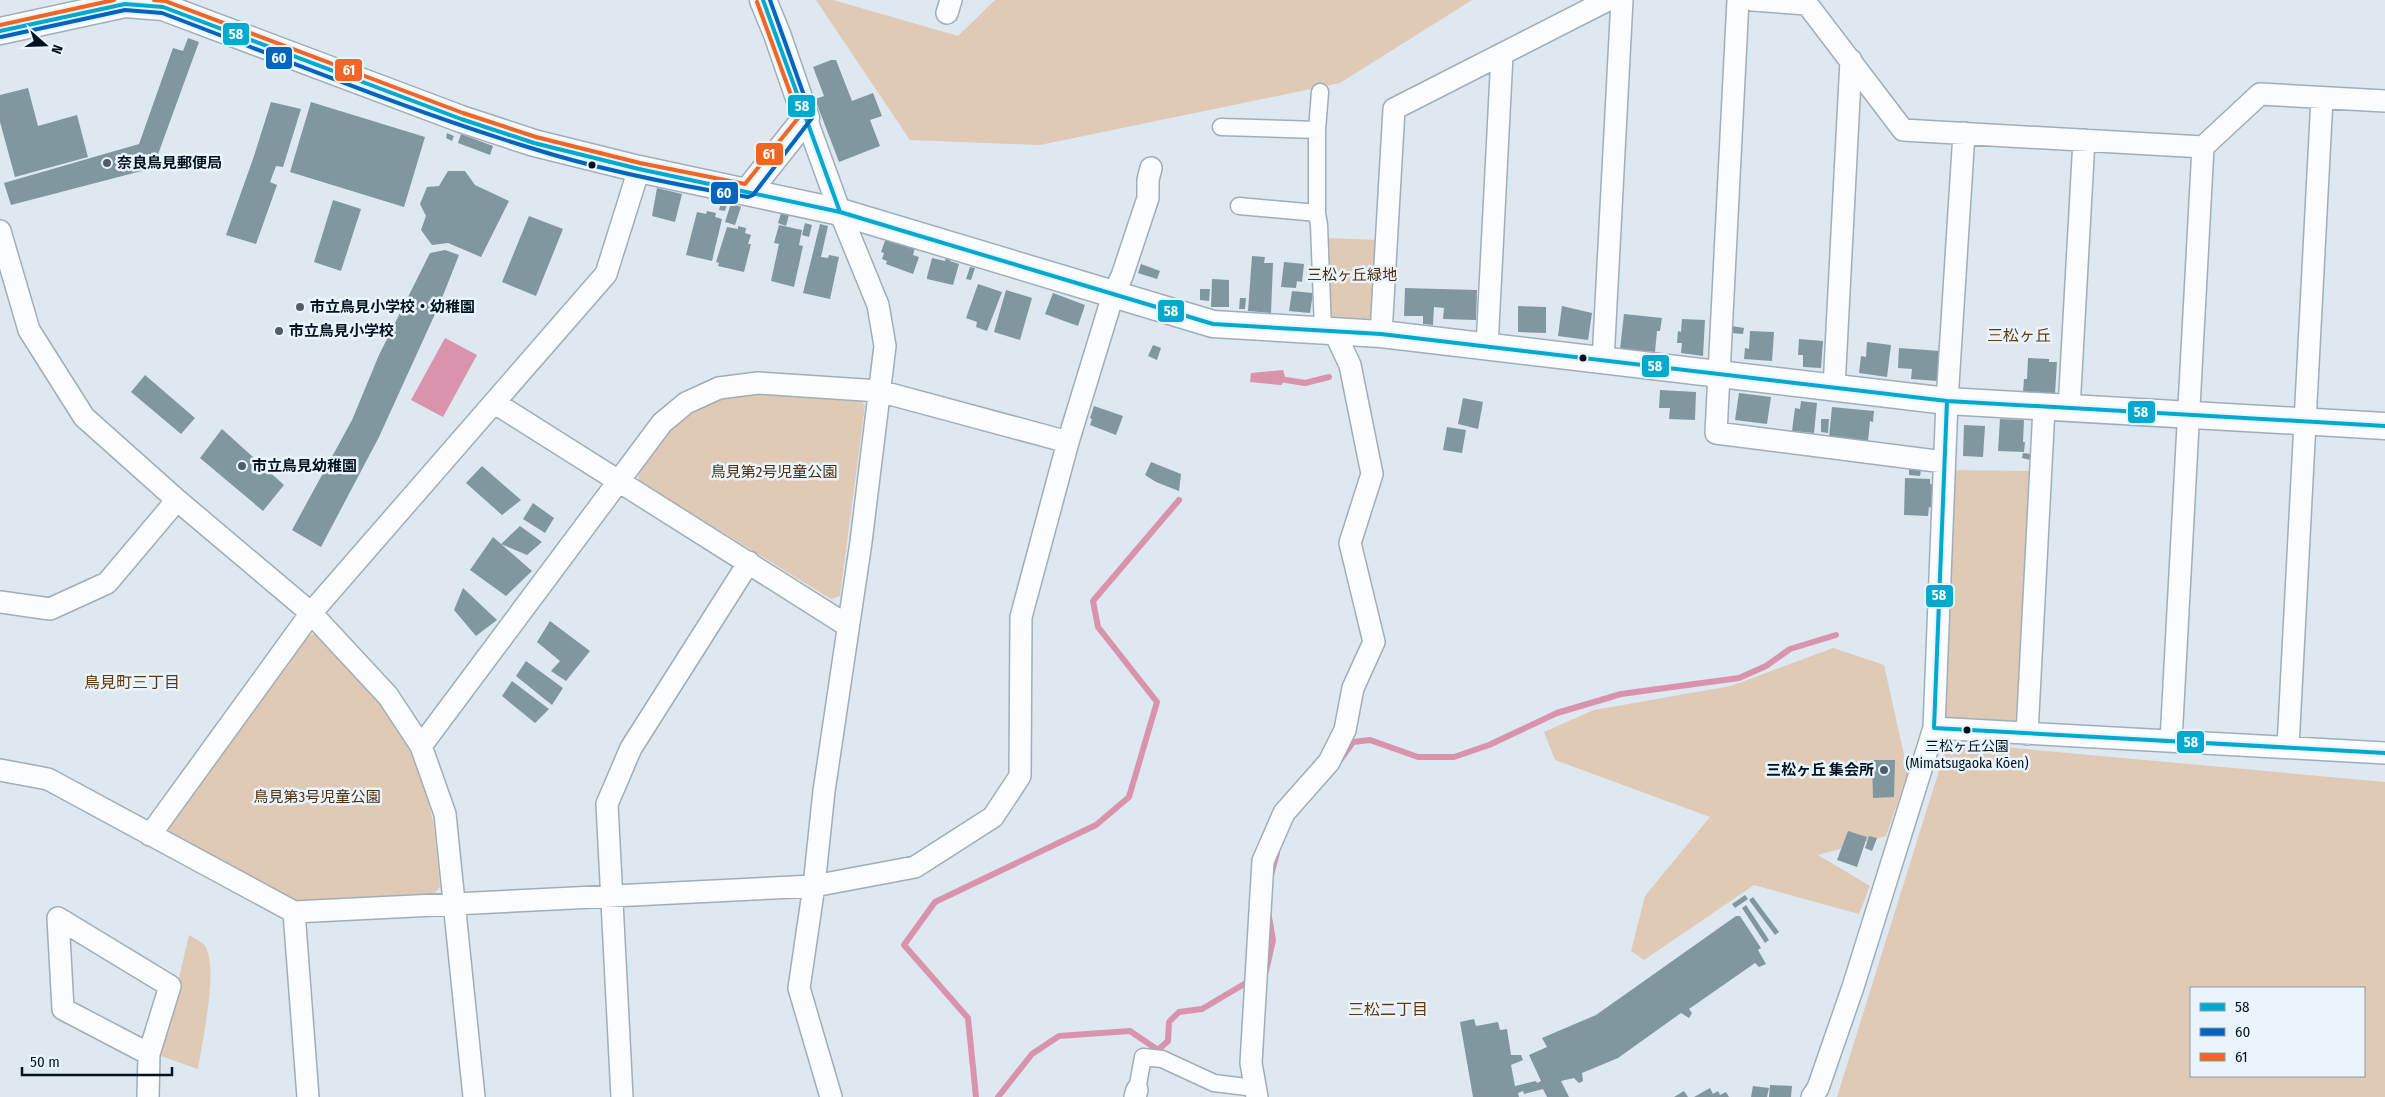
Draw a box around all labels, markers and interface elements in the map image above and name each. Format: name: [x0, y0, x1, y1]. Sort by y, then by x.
north arrow: [20, 20, 70, 70]
line badge: 58: [222, 22, 250, 46]
text: 58: [229, 26, 244, 43]
text: N: [47, 42, 66, 56]
line badge: 60: [265, 46, 293, 70]
text: 60: [272, 50, 287, 67]
line badge: 61: [334, 58, 363, 82]
text: 61: [343, 62, 355, 79]
line badge: 58: [787, 94, 816, 118]
text: 58: [795, 98, 810, 115]
line badge: 61: [755, 142, 784, 166]
text: 61: [763, 146, 775, 163]
place label: 奈良鳥見郵便局: [117, 154, 222, 172]
marker: 奈良鳥見郵便局: [101, 157, 113, 169]
unlabelled marker: [587, 160, 597, 170]
line badge: 60: [710, 181, 739, 205]
text: 60: [717, 185, 732, 202]
park label: 三松ヶ丘緑地: [1307, 266, 1397, 284]
place label: 市立鳥見小学校・幼稚園: [310, 298, 475, 316]
line badge: 58: [1157, 299, 1185, 323]
marker: 市立鳥見小学校・幼稚園: [294, 301, 306, 313]
text: 58: [1164, 303, 1179, 320]
place label: 市立鳥見小学校: [289, 322, 394, 340]
marker: 市立鳥見小学校: [273, 325, 285, 337]
district label: 三松ヶ丘: [1987, 326, 2051, 345]
unlabelled marker: [1578, 353, 1588, 363]
line badge: 58: [1641, 354, 1670, 378]
text: 58: [1648, 358, 1663, 375]
line badge: 58: [2127, 400, 2156, 424]
text: 58: [2134, 404, 2149, 421]
place label: 市立鳥見幼稚園: [252, 457, 357, 475]
marker: 市立鳥見幼稚園: [236, 460, 248, 472]
park label: 鳥見第2号児童公園: [711, 463, 837, 481]
line badge: 58: [1925, 584, 1954, 608]
text: 58: [1932, 587, 1947, 604]
district label: 鳥見町三丁目: [84, 673, 180, 692]
marker: 三松ヶ丘公園 (Mimatsugaoka Kōen): [1962, 725, 1972, 735]
line badge: 58: [2176, 730, 2205, 754]
text: 58: [2184, 734, 2199, 751]
place label: 三松ヶ丘公園 (Mimatsugaoka Kōen): [1905, 738, 2029, 772]
place label: 三松ヶ丘 集会所: [1766, 761, 1874, 779]
marker: 三松ヶ丘 集会所: [1878, 764, 1890, 776]
park label: 鳥見第3号児童公園: [254, 788, 380, 806]
legend: [2190, 987, 2365, 1077]
text: 58: [2235, 998, 2249, 1016]
district label: 三松二丁目: [1348, 1000, 1428, 1019]
text: 60: [2235, 1023, 2250, 1041]
scale bar: [22, 1044, 172, 1076]
text: 61: [2235, 1048, 2248, 1066]
text: 50 m: [30, 1053, 60, 1071]

